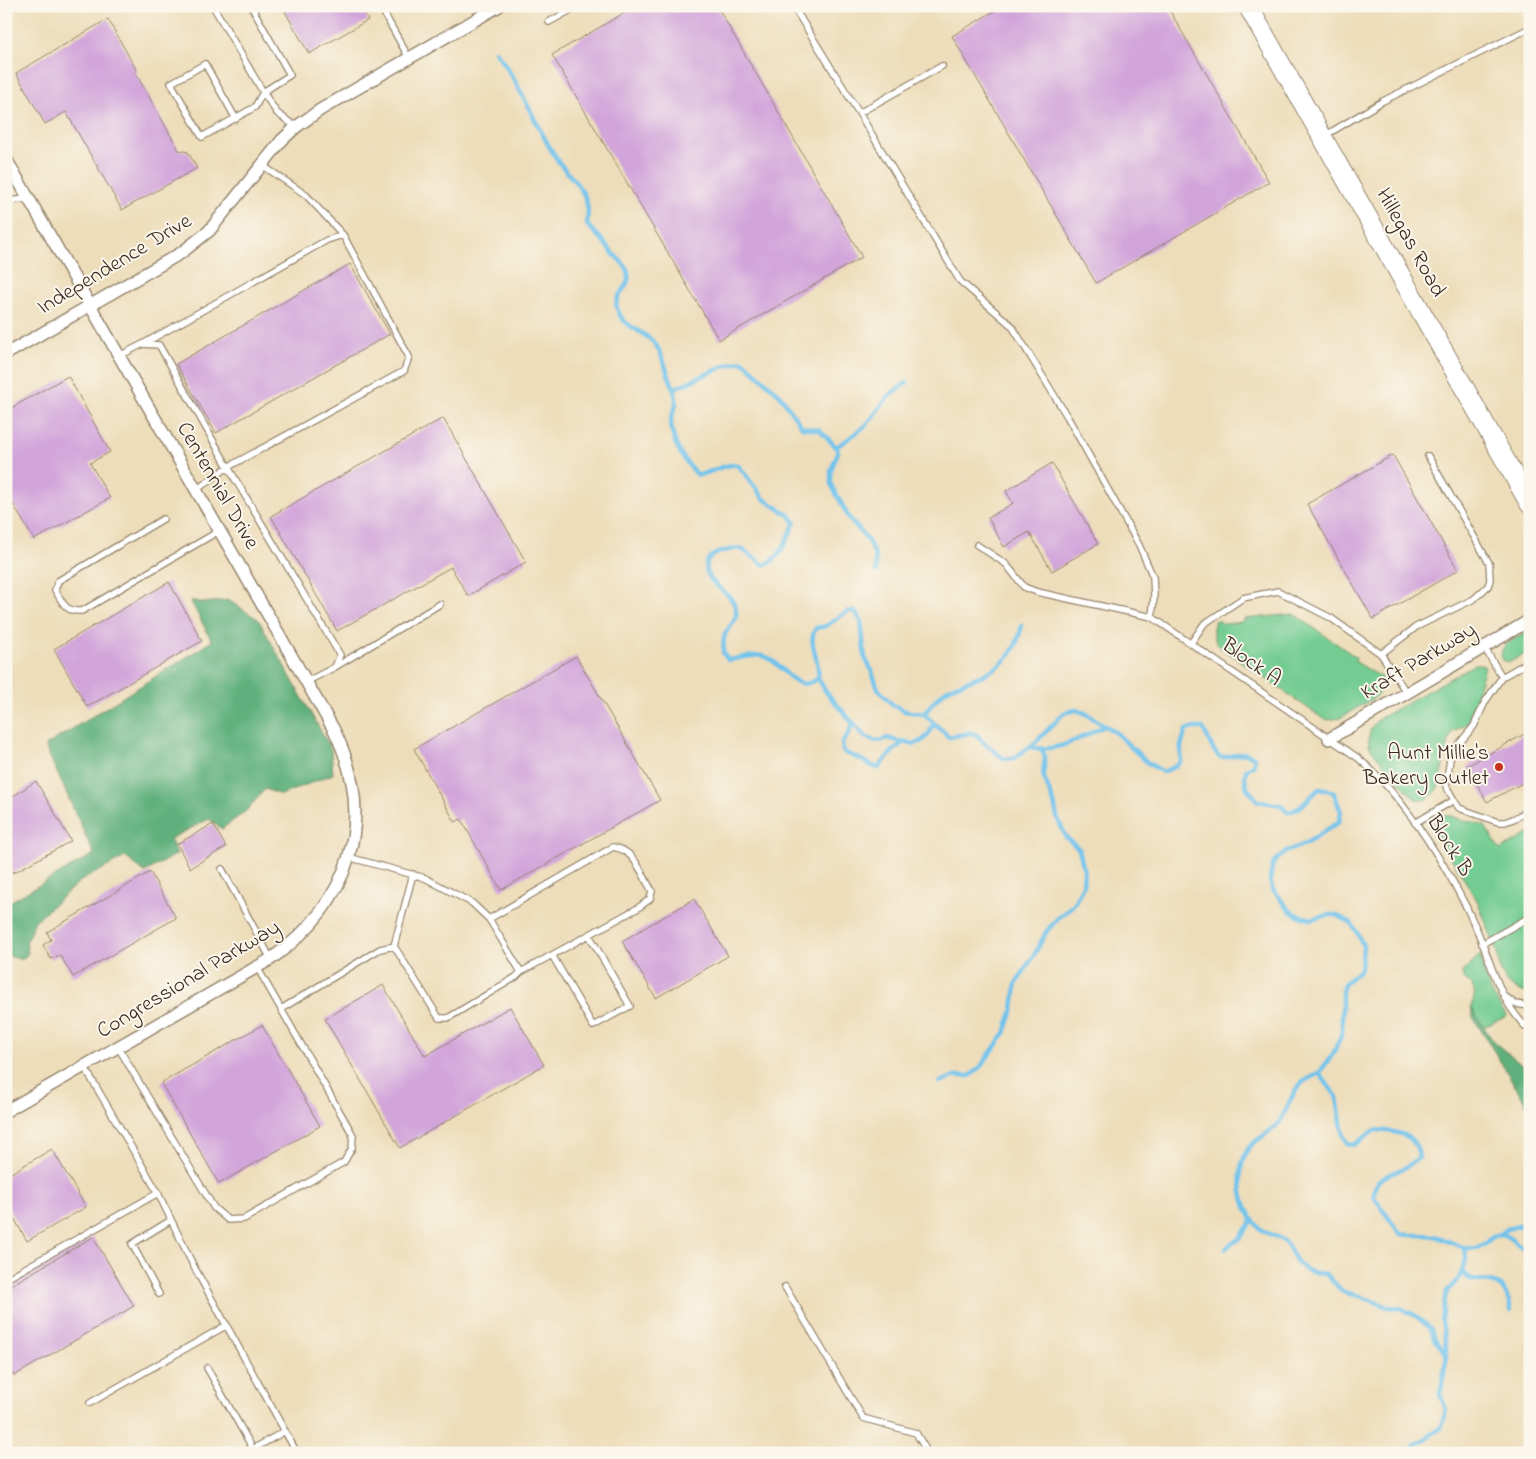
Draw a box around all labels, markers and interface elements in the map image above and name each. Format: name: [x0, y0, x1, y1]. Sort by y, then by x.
street label: Hillegas Road: [1366, 183, 1453, 304]
street label: Independence Drive: [32, 206, 198, 324]
street label: Centennial Drive: [167, 416, 267, 556]
street label: Kraft Parkway: [1355, 615, 1483, 710]
street label: Block A: [1214, 630, 1288, 695]
place label: Aunt Millie's Bakery Outlet: [1362, 738, 1490, 796]
marker: Aunt Millie's Bakery Outlet: [1493, 761, 1505, 773]
street label: Block B: [1417, 808, 1481, 884]
street label: Congressional Parkway: [91, 912, 287, 1048]

